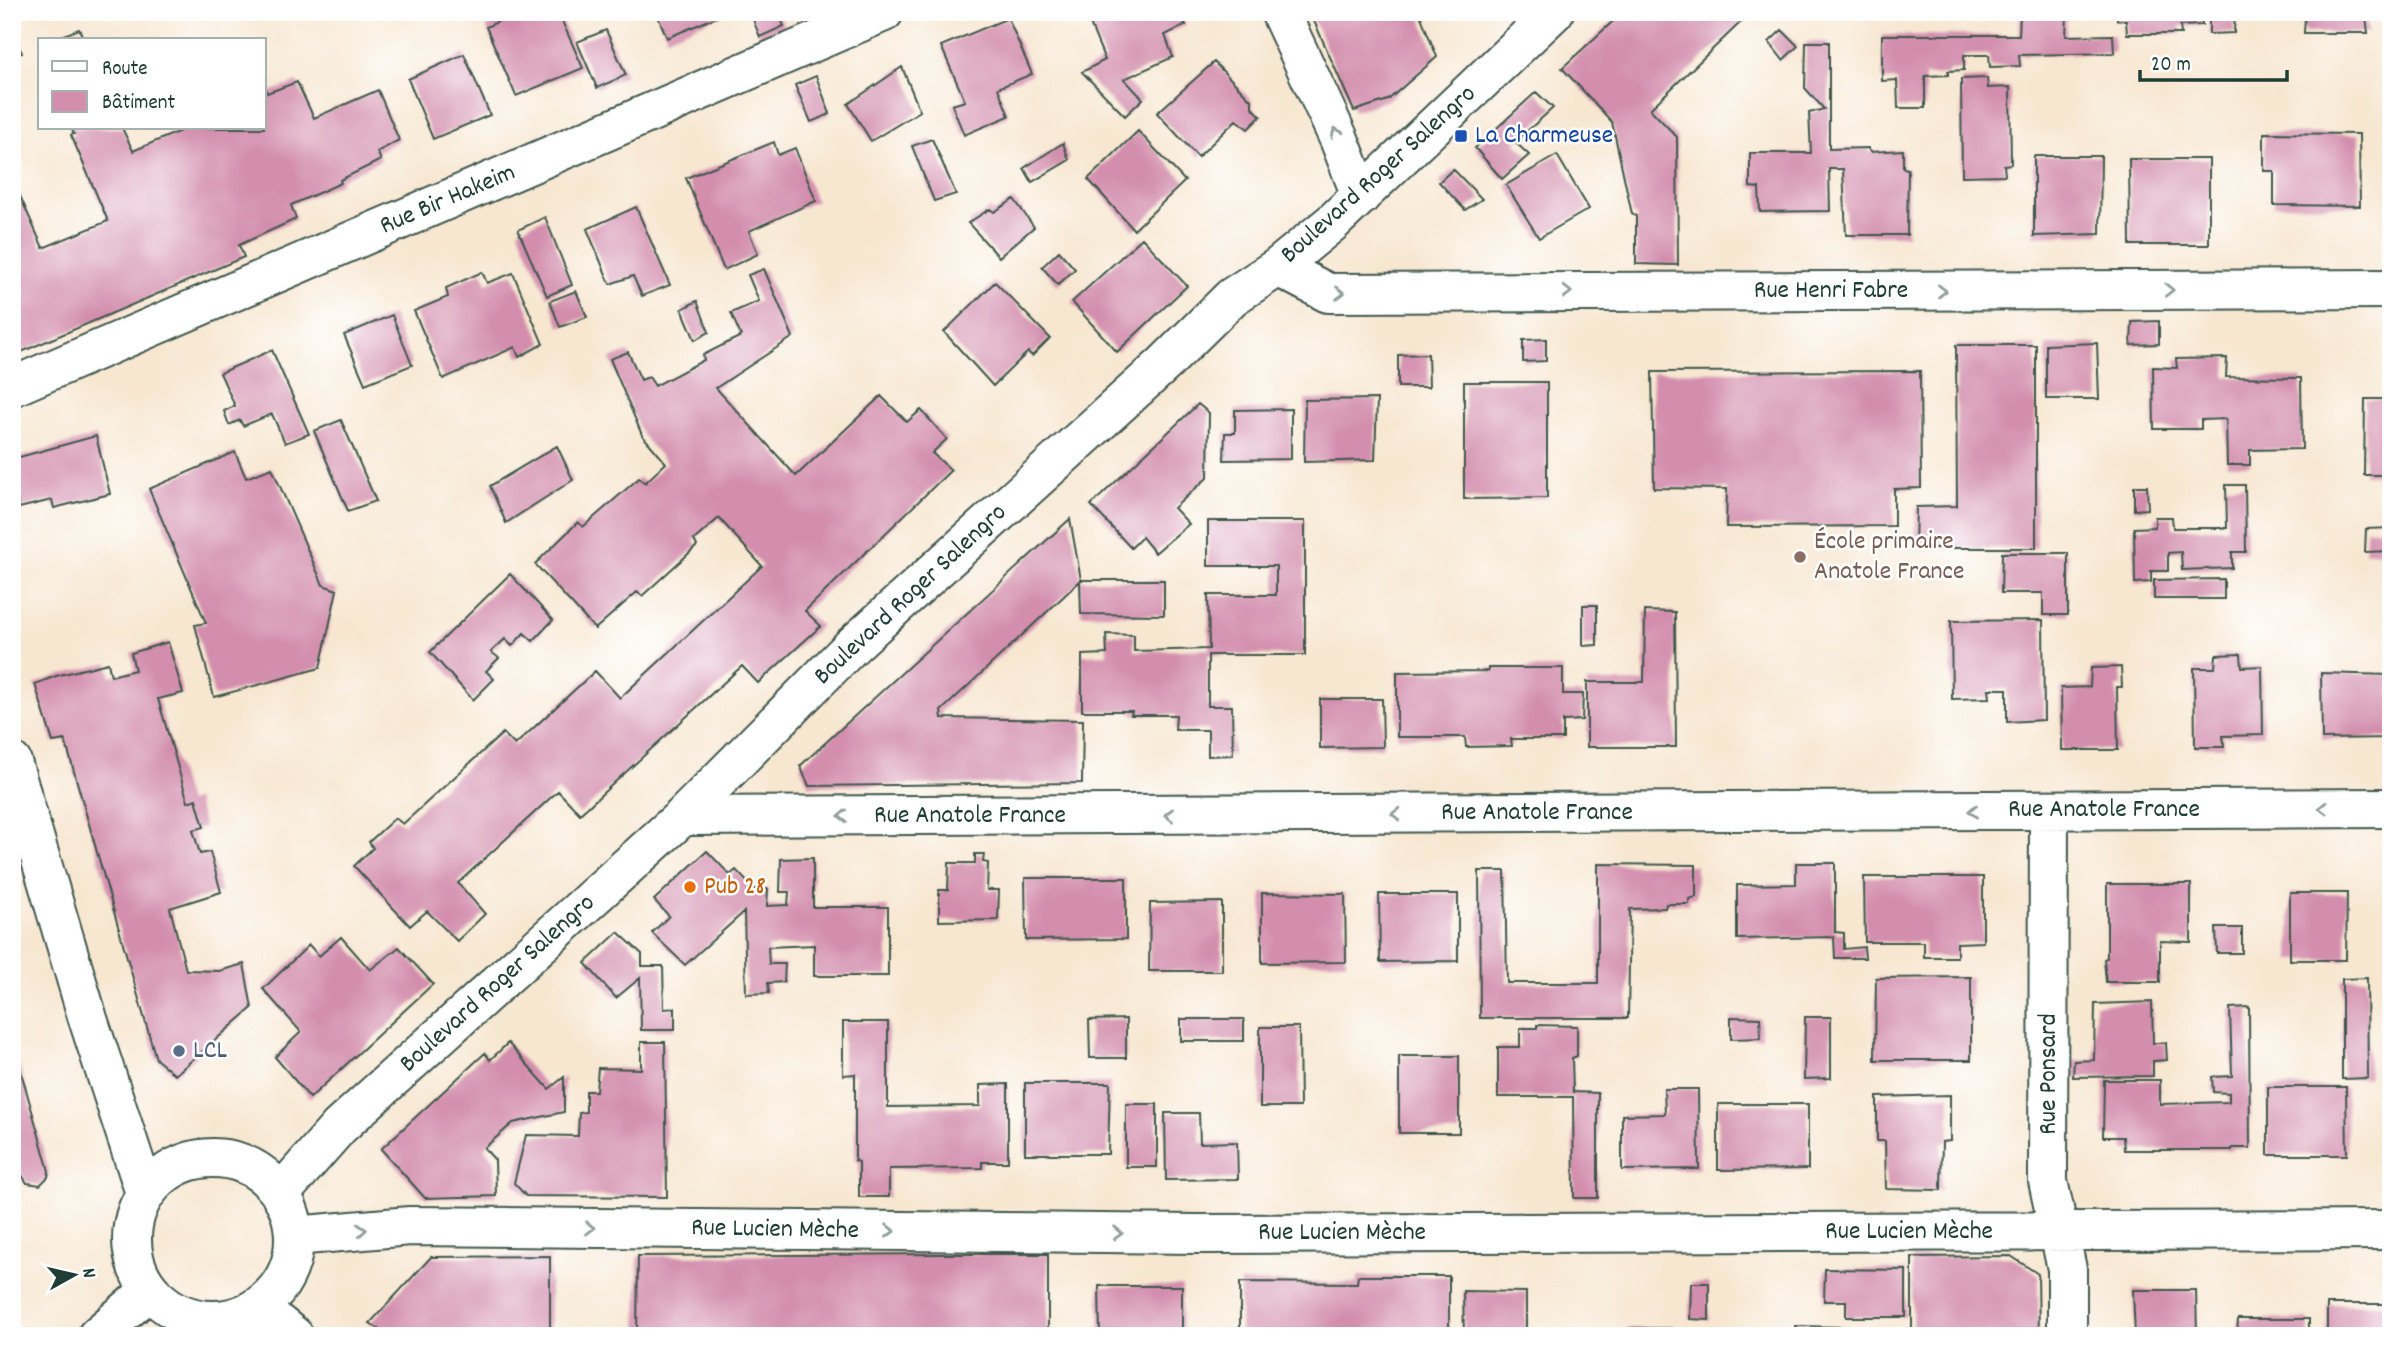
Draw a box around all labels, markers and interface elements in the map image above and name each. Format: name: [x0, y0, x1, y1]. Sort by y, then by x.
legend: [38, 38, 266, 130]
scale bar: [2140, 38, 2288, 82]
text: 20 m: [2151, 51, 2191, 81]
text: Route: [102, 55, 148, 85]
street label: Boulevard Roger Salengro: [1273, 77, 1485, 273]
text: Bâtiment: [102, 89, 175, 119]
place label: La Charmeuse: [1475, 118, 1613, 155]
one-way arrow: [1330, 127, 1344, 140]
marker: La Charmeuse: [1453, 128, 1469, 144]
street label: Rue Bir Hakeim: [374, 155, 522, 245]
street label: Rue Henri Fabre: [1754, 273, 1908, 310]
one-way arrow: [2165, 282, 2175, 298]
one-way arrow: [1937, 283, 1948, 299]
one-way arrow: [1563, 284, 1573, 300]
one-way arrow: [1335, 285, 1346, 301]
street label: Boulevard Roger Salengro: [806, 495, 1016, 695]
place label: École primaire Anatole France: [1814, 524, 1965, 591]
marker: École primaire Anatole France: [1792, 549, 1808, 565]
street label: Rue Anatole France: [2008, 792, 2200, 829]
street label: Rue Anatole France: [1441, 795, 1633, 832]
street label: Rue Anatole France: [874, 798, 1066, 835]
one-way arrow: [2317, 800, 2327, 816]
one-way arrow: [1967, 803, 1977, 819]
one-way arrow: [1391, 806, 1401, 822]
one-way arrow: [1163, 807, 1174, 823]
one-way arrow: [838, 808, 848, 824]
place label: Pub 28: [704, 869, 766, 906]
marker: Pub 28: [682, 879, 698, 895]
street label: Boulevard Roger Salengro: [392, 886, 604, 1082]
street label: Rue Ponsard: [2031, 1013, 2068, 1135]
place label: LCL: [193, 1033, 227, 1070]
marker: LCL: [171, 1043, 187, 1059]
street label: Rue Lucien Mèche: [691, 1210, 859, 1250]
street label: Rue Lucien Mèche: [1825, 1214, 1993, 1251]
street label: Rue Lucien Mèche: [1258, 1215, 1426, 1252]
one-way arrow: [585, 1220, 595, 1236]
one-way arrow: [357, 1223, 368, 1238]
one-way arrow: [886, 1223, 896, 1239]
one-way arrow: [1113, 1225, 1124, 1241]
north arrow: [38, 1240, 108, 1310]
text: N: [73, 1267, 101, 1280]

